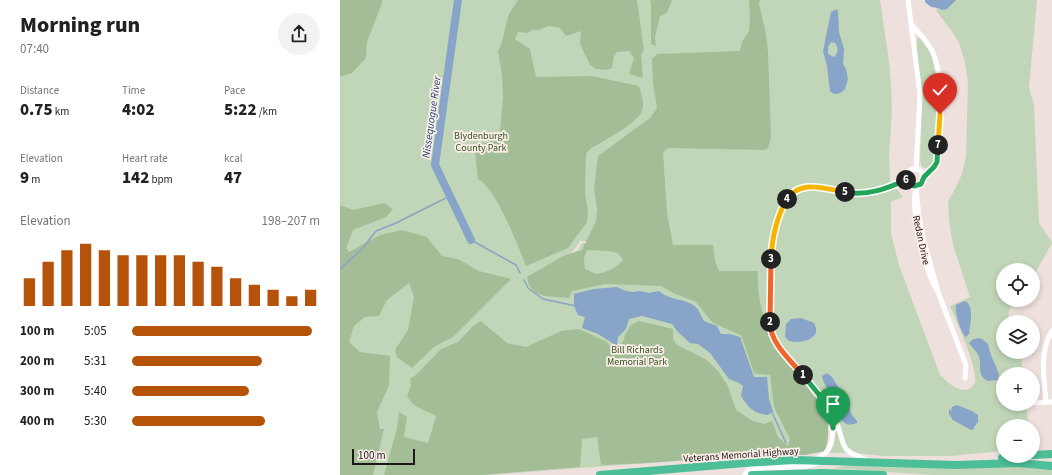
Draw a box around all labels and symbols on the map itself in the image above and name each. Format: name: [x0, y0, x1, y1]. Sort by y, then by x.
pin: [923, 73, 957, 114]
water label: Nissequogue River: [418, 74, 445, 159]
park label: Blydenburgh County Park: [454, 129, 508, 155]
pin: 7: [928, 135, 948, 155]
pin: 6: [896, 170, 916, 190]
pin: 5: [835, 182, 855, 202]
pin: 4: [777, 189, 797, 209]
street label: Redan Drive: [909, 214, 933, 266]
pin: 3: [761, 249, 781, 269]
pin: 2: [760, 312, 780, 332]
park label: Bill Richards Memorial Park: [607, 343, 667, 369]
pin: 1: [793, 365, 813, 385]
pin: [816, 387, 850, 428]
street label: Veterans Memorial Highway: [683, 444, 800, 466]
scale bar: [352, 447, 415, 466]

